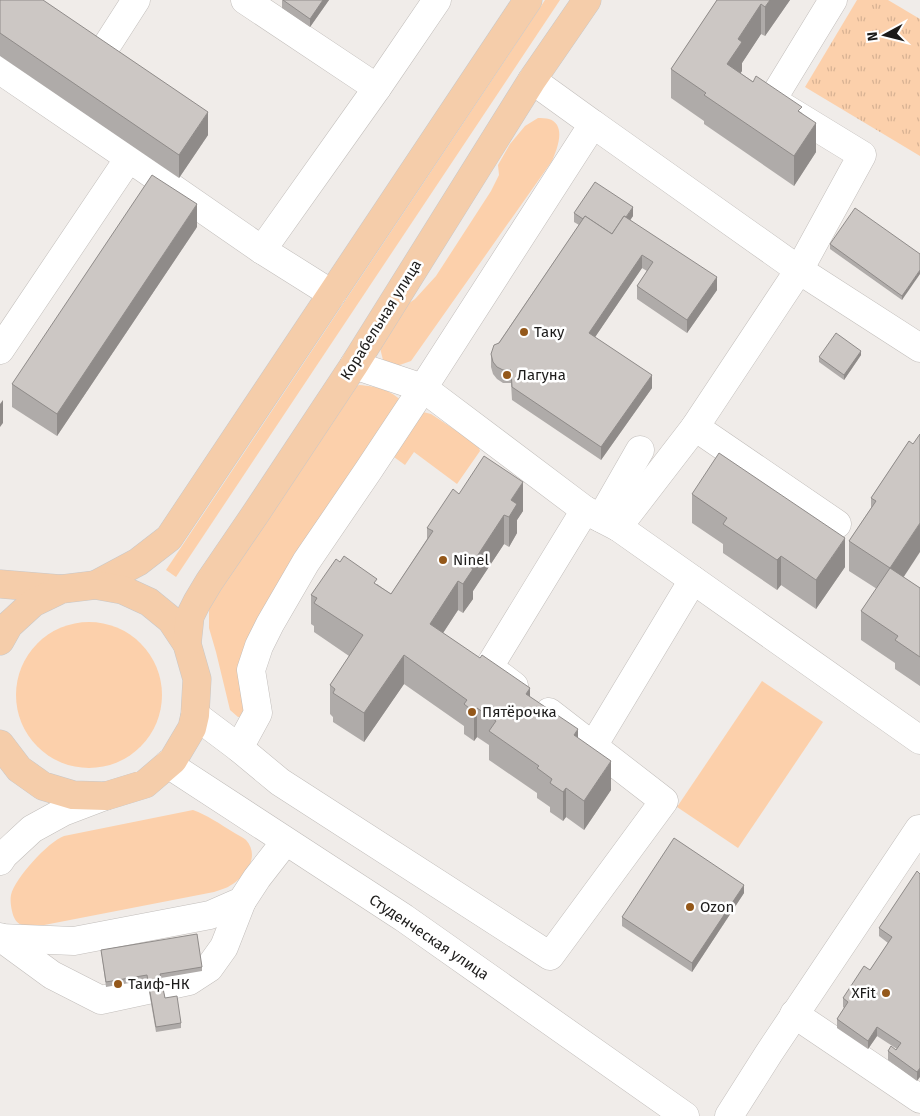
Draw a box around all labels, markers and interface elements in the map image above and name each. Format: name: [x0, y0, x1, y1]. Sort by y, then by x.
north arrow: [860, 10, 910, 60]
text: N: [864, 31, 882, 42]
street label: Корабельная улица: [337, 257, 425, 383]
place label: Таку: [534, 323, 565, 341]
marker: Таку: [518, 326, 530, 338]
place label: Лагуна: [517, 366, 566, 384]
marker: Лагуна: [501, 369, 513, 381]
place label: Ninel: [453, 551, 489, 569]
marker: Ninel: [437, 554, 449, 566]
place label: Пятёрочка: [482, 703, 557, 721]
marker: Пятёрочка: [466, 706, 478, 718]
street label: Студенческая улица: [366, 890, 492, 984]
place label: Ozon: [700, 898, 734, 916]
marker: Ozon: [684, 901, 696, 913]
place label: Таиф-НК: [128, 975, 190, 993]
marker: Таиф-НК: [112, 978, 124, 990]
place label: XFit: [851, 984, 877, 1002]
marker: XFit: [880, 987, 892, 999]

